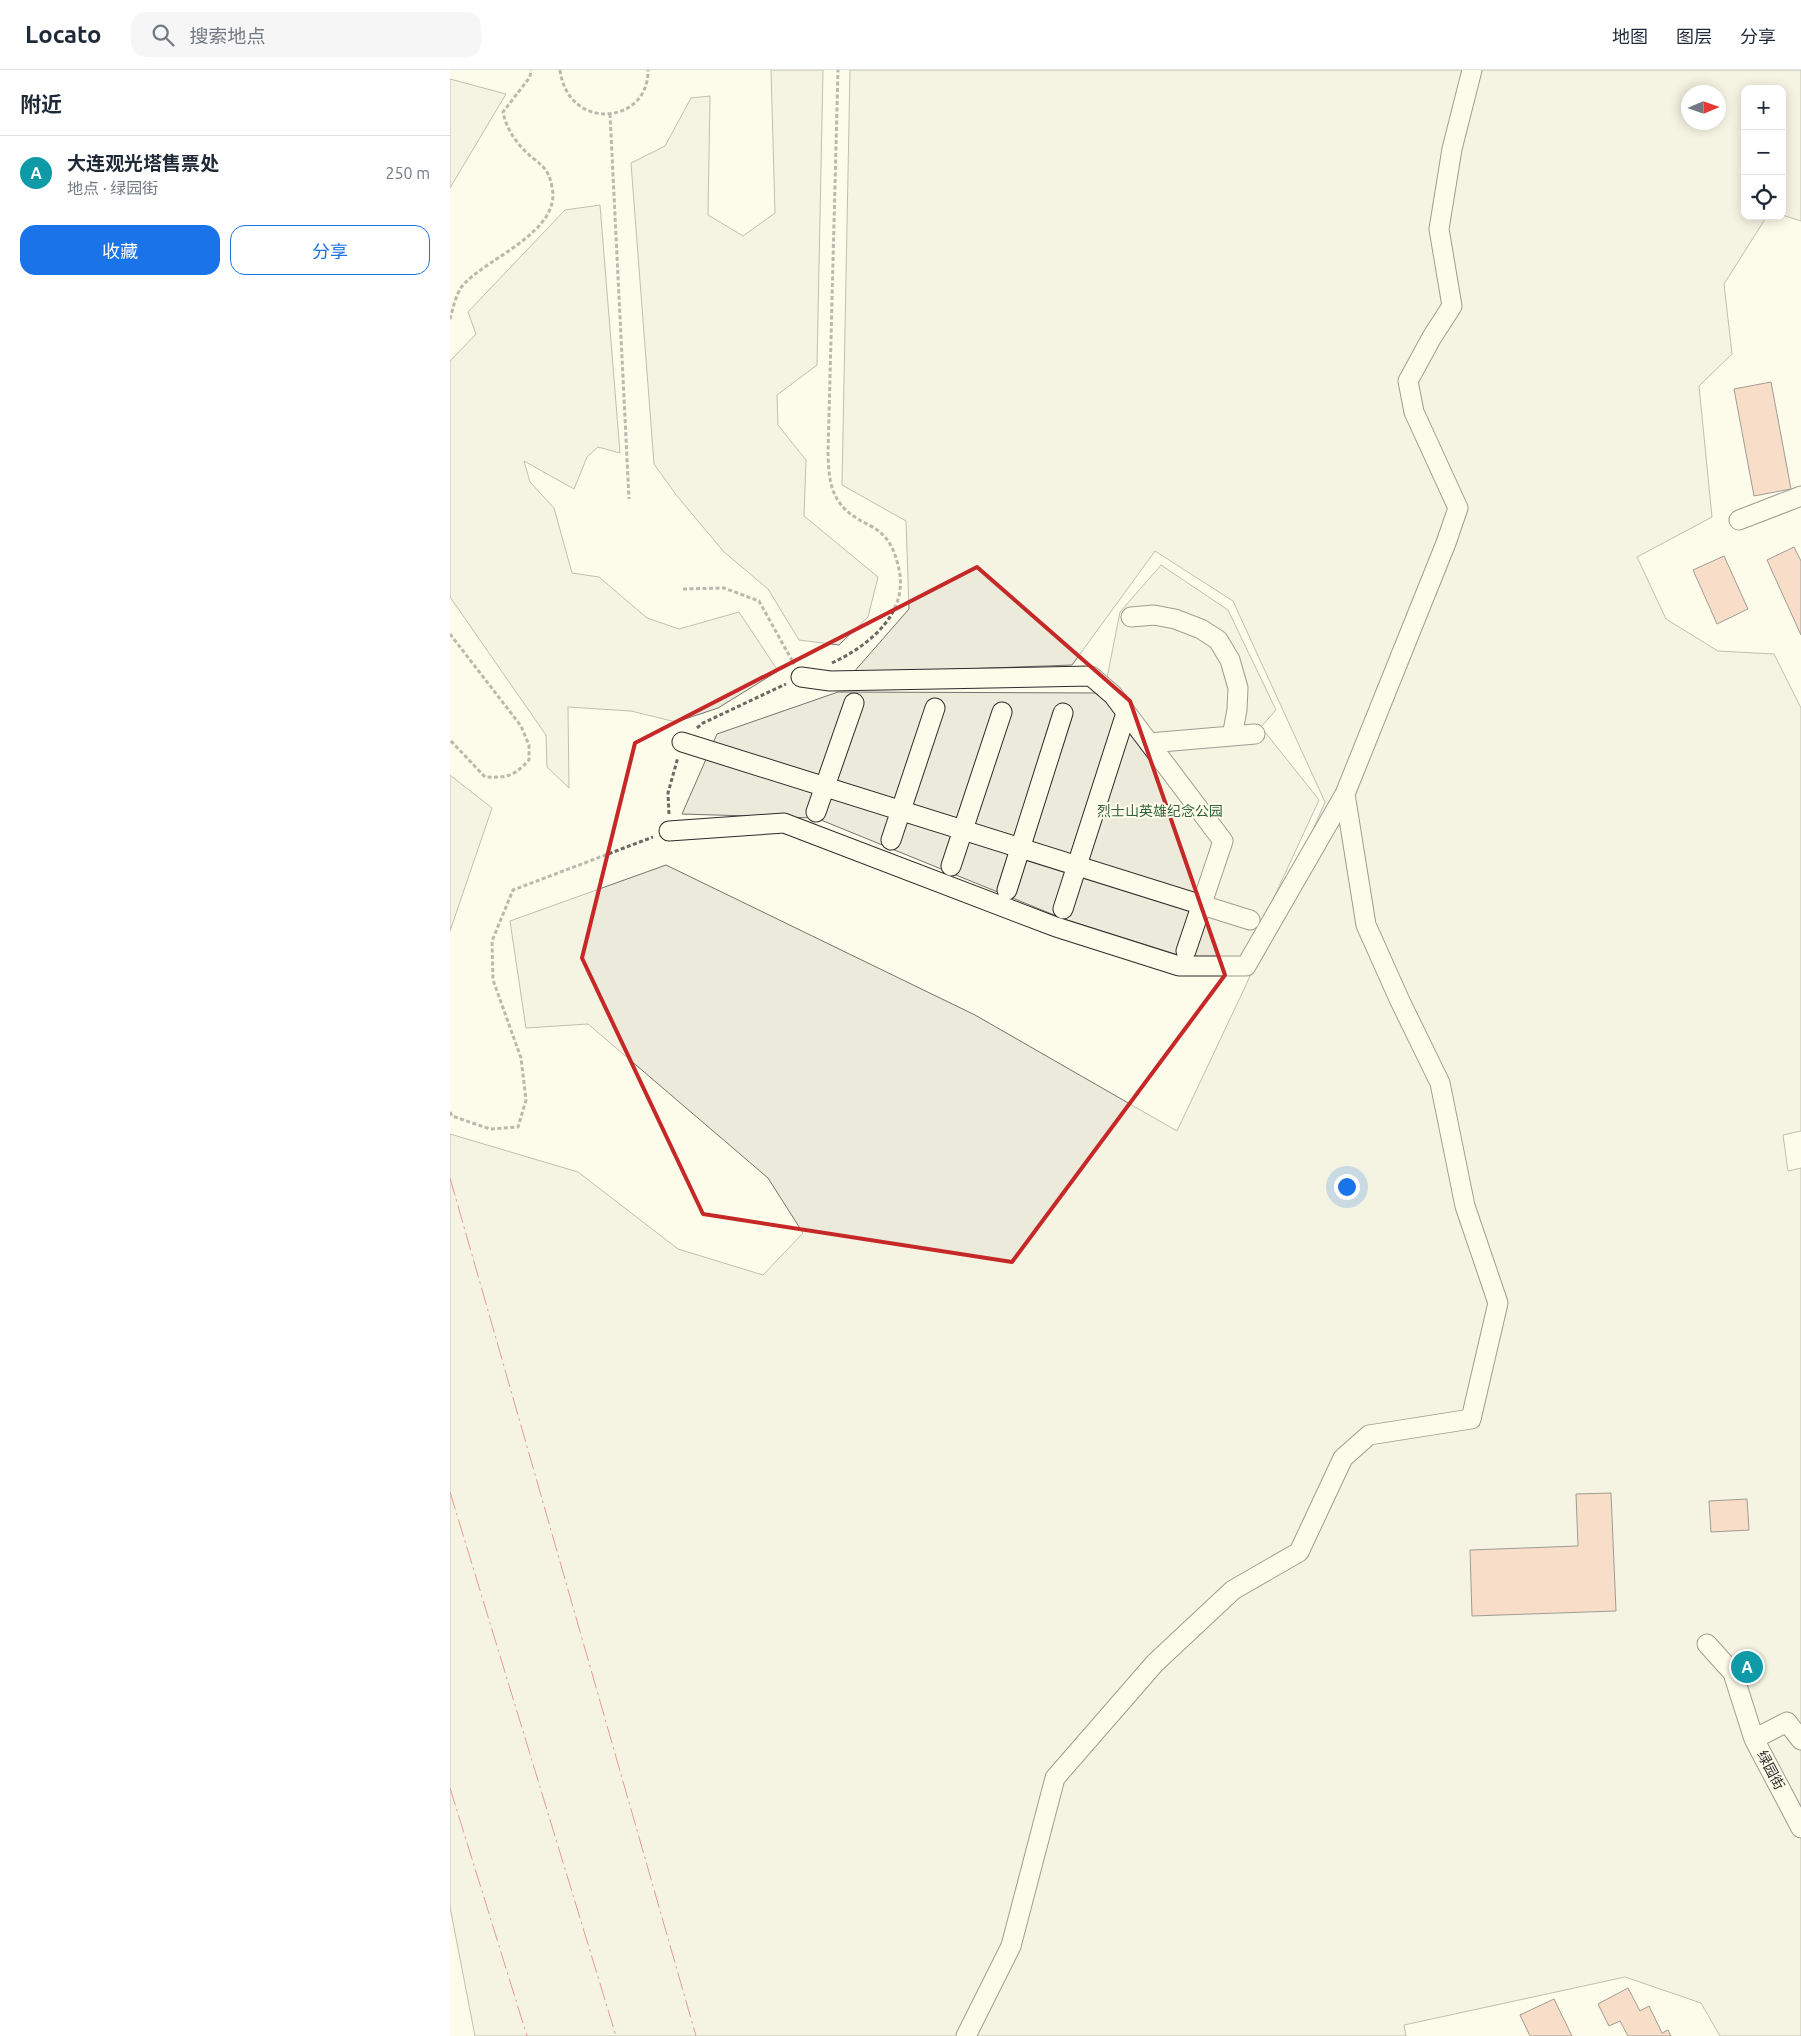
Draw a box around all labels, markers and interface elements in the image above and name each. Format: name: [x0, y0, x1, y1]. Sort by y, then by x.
search box: [131, 12, 481, 57]
text: Locato: [25, 21, 101, 48]
icon: search: [149, 21, 177, 49]
text: 搜索地点: [189, 25, 265, 47]
text: 地图: [1612, 26, 1648, 46]
text: 图层: [1676, 26, 1712, 46]
text: 分享: [1740, 26, 1776, 46]
north arrow: [1681, 85, 1726, 130]
map controls: [1741, 85, 1786, 220]
button: +: [1741, 85, 1786, 130]
text: 附近: [20, 92, 62, 116]
button: −: [1741, 130, 1786, 175]
text: 大连观光塔售票处: [67, 152, 219, 174]
text: A: [30, 164, 42, 182]
text: 250 m: [385, 164, 430, 182]
button: locate: [1741, 175, 1786, 220]
text: 地点 · 绿园街: [67, 179, 158, 197]
button: 收藏: [20, 225, 220, 275]
button: 分享: [230, 225, 430, 275]
park label: 烈士山英雄纪念公园: [1097, 803, 1223, 819]
your location: [1334, 1174, 1360, 1200]
pin: A: [1731, 1648, 1763, 1686]
street label: 绿园街: [1754, 1748, 1788, 1792]

